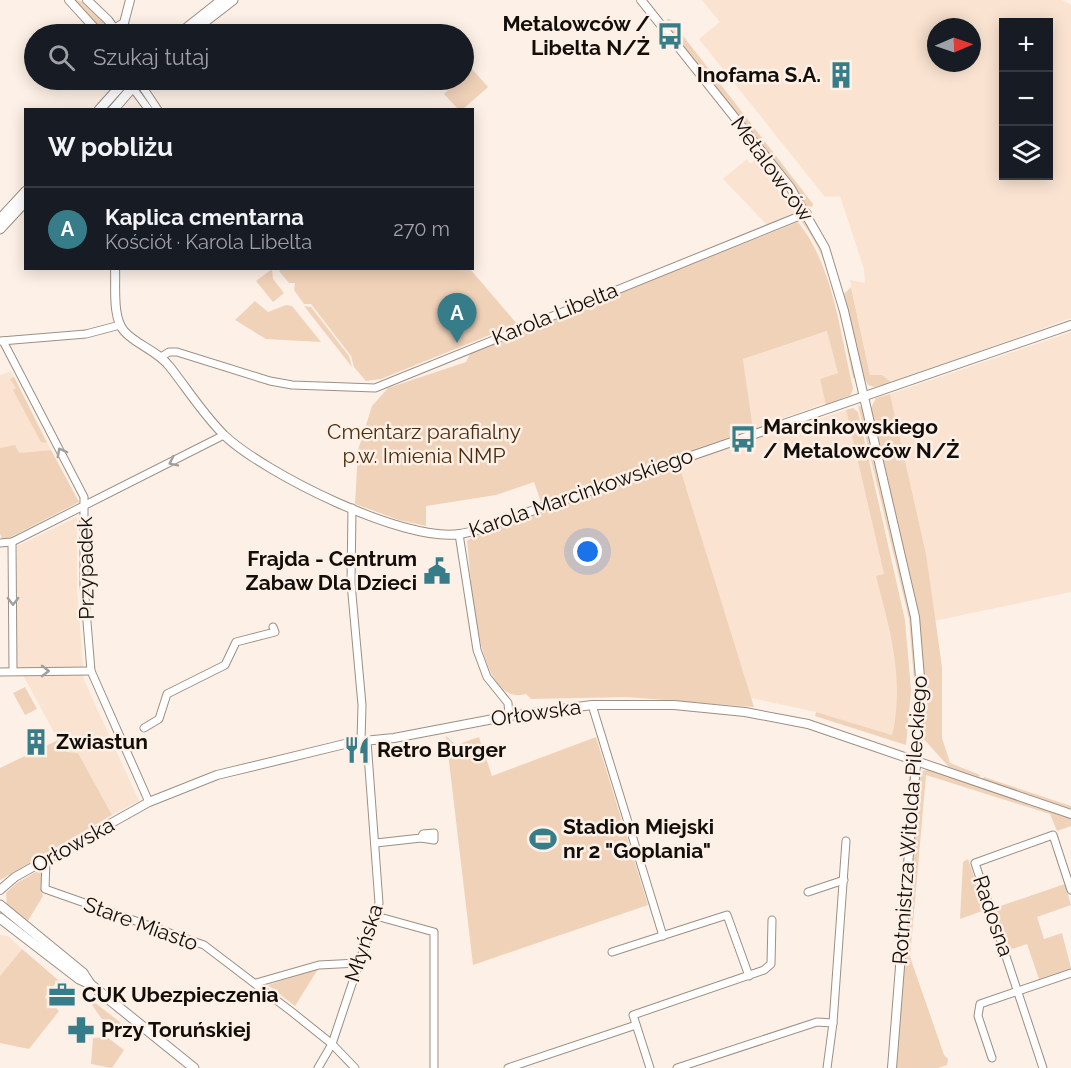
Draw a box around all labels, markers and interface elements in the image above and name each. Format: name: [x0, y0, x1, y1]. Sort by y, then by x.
place label: Metalowców / Libelta N/Ż: [502, 11, 650, 60]
north arrow: [927, 18, 981, 72]
map controls: [999, 18, 1053, 180]
button: +: [999, 18, 1053, 72]
bus stop icon: Metalowców / Libelta N/Ż: [655, 21, 685, 51]
search box: [24, 24, 474, 90]
icon: search: [45, 41, 78, 74]
text: Szukaj tutaj: [93, 44, 209, 70]
building icon: Inofama S.A.: [826, 60, 856, 90]
place label: Inofama S.A.: [697, 62, 821, 87]
button: −: [999, 72, 1053, 126]
street label: Metalowców: [726, 111, 819, 226]
button: layers: [999, 126, 1053, 180]
text: W pobliżu: [48, 132, 173, 162]
text: Kaplica cmentarna: [105, 204, 304, 230]
text: A: [61, 217, 74, 241]
text: 270 m: [393, 217, 450, 241]
text: Kościół · Karola Libelta: [105, 230, 312, 254]
street label: Karola Libelta: [488, 277, 621, 350]
pin: A: [438, 294, 476, 343]
place label: Marcinkowskiego / Metalowców N/Ż: [763, 414, 960, 463]
park label: Cmentarz parafialny p.w. Imienia NMP: [327, 419, 521, 468]
bus stop icon: Marcinkowskiego / Metalowców N/Ż: [728, 424, 758, 454]
street label: Karola Marcinkowskiego: [466, 442, 696, 543]
one-way arrow: [57, 448, 68, 458]
one-way arrow: [168, 454, 179, 466]
street label: Przypadek: [72, 516, 99, 620]
your location: [573, 537, 602, 566]
place label: Frajda - Centrum Zabaw Dla Dzieci: [246, 546, 417, 595]
public building icon: Frajda - Centrum Zabaw Dla Dzieci: [422, 556, 452, 586]
one-way arrow: [7, 596, 19, 605]
one-way arrow: [41, 665, 50, 677]
street label: Rotmistrza Witolda Pileckiego: [887, 675, 932, 965]
street label: Orłowska: [489, 694, 583, 731]
building icon: Zwiastun: [21, 727, 51, 757]
place label: Zwiastun: [56, 729, 148, 754]
restaurant icon: Retro Burger: [342, 735, 372, 765]
place label: Retro Burger: [377, 737, 506, 762]
street label: Orłowska: [27, 812, 119, 878]
place label: Stadion Miejski nr 2 "Goplania": [563, 814, 714, 863]
sports icon: Stadion Miejski nr 2 "Goplania": [528, 824, 558, 854]
street label: Radosna: [968, 872, 1019, 960]
street label: Stare Miasto: [81, 891, 202, 956]
street label: Młyńska: [339, 901, 388, 985]
office icon: CUK Ubezpieczenia: [47, 980, 77, 1010]
place label: CUK Ubezpieczenia: [82, 982, 279, 1007]
pharmacy icon: Przy Toruńskiej: [66, 1015, 96, 1045]
place label: Przy Toruńskiej: [101, 1017, 251, 1042]

